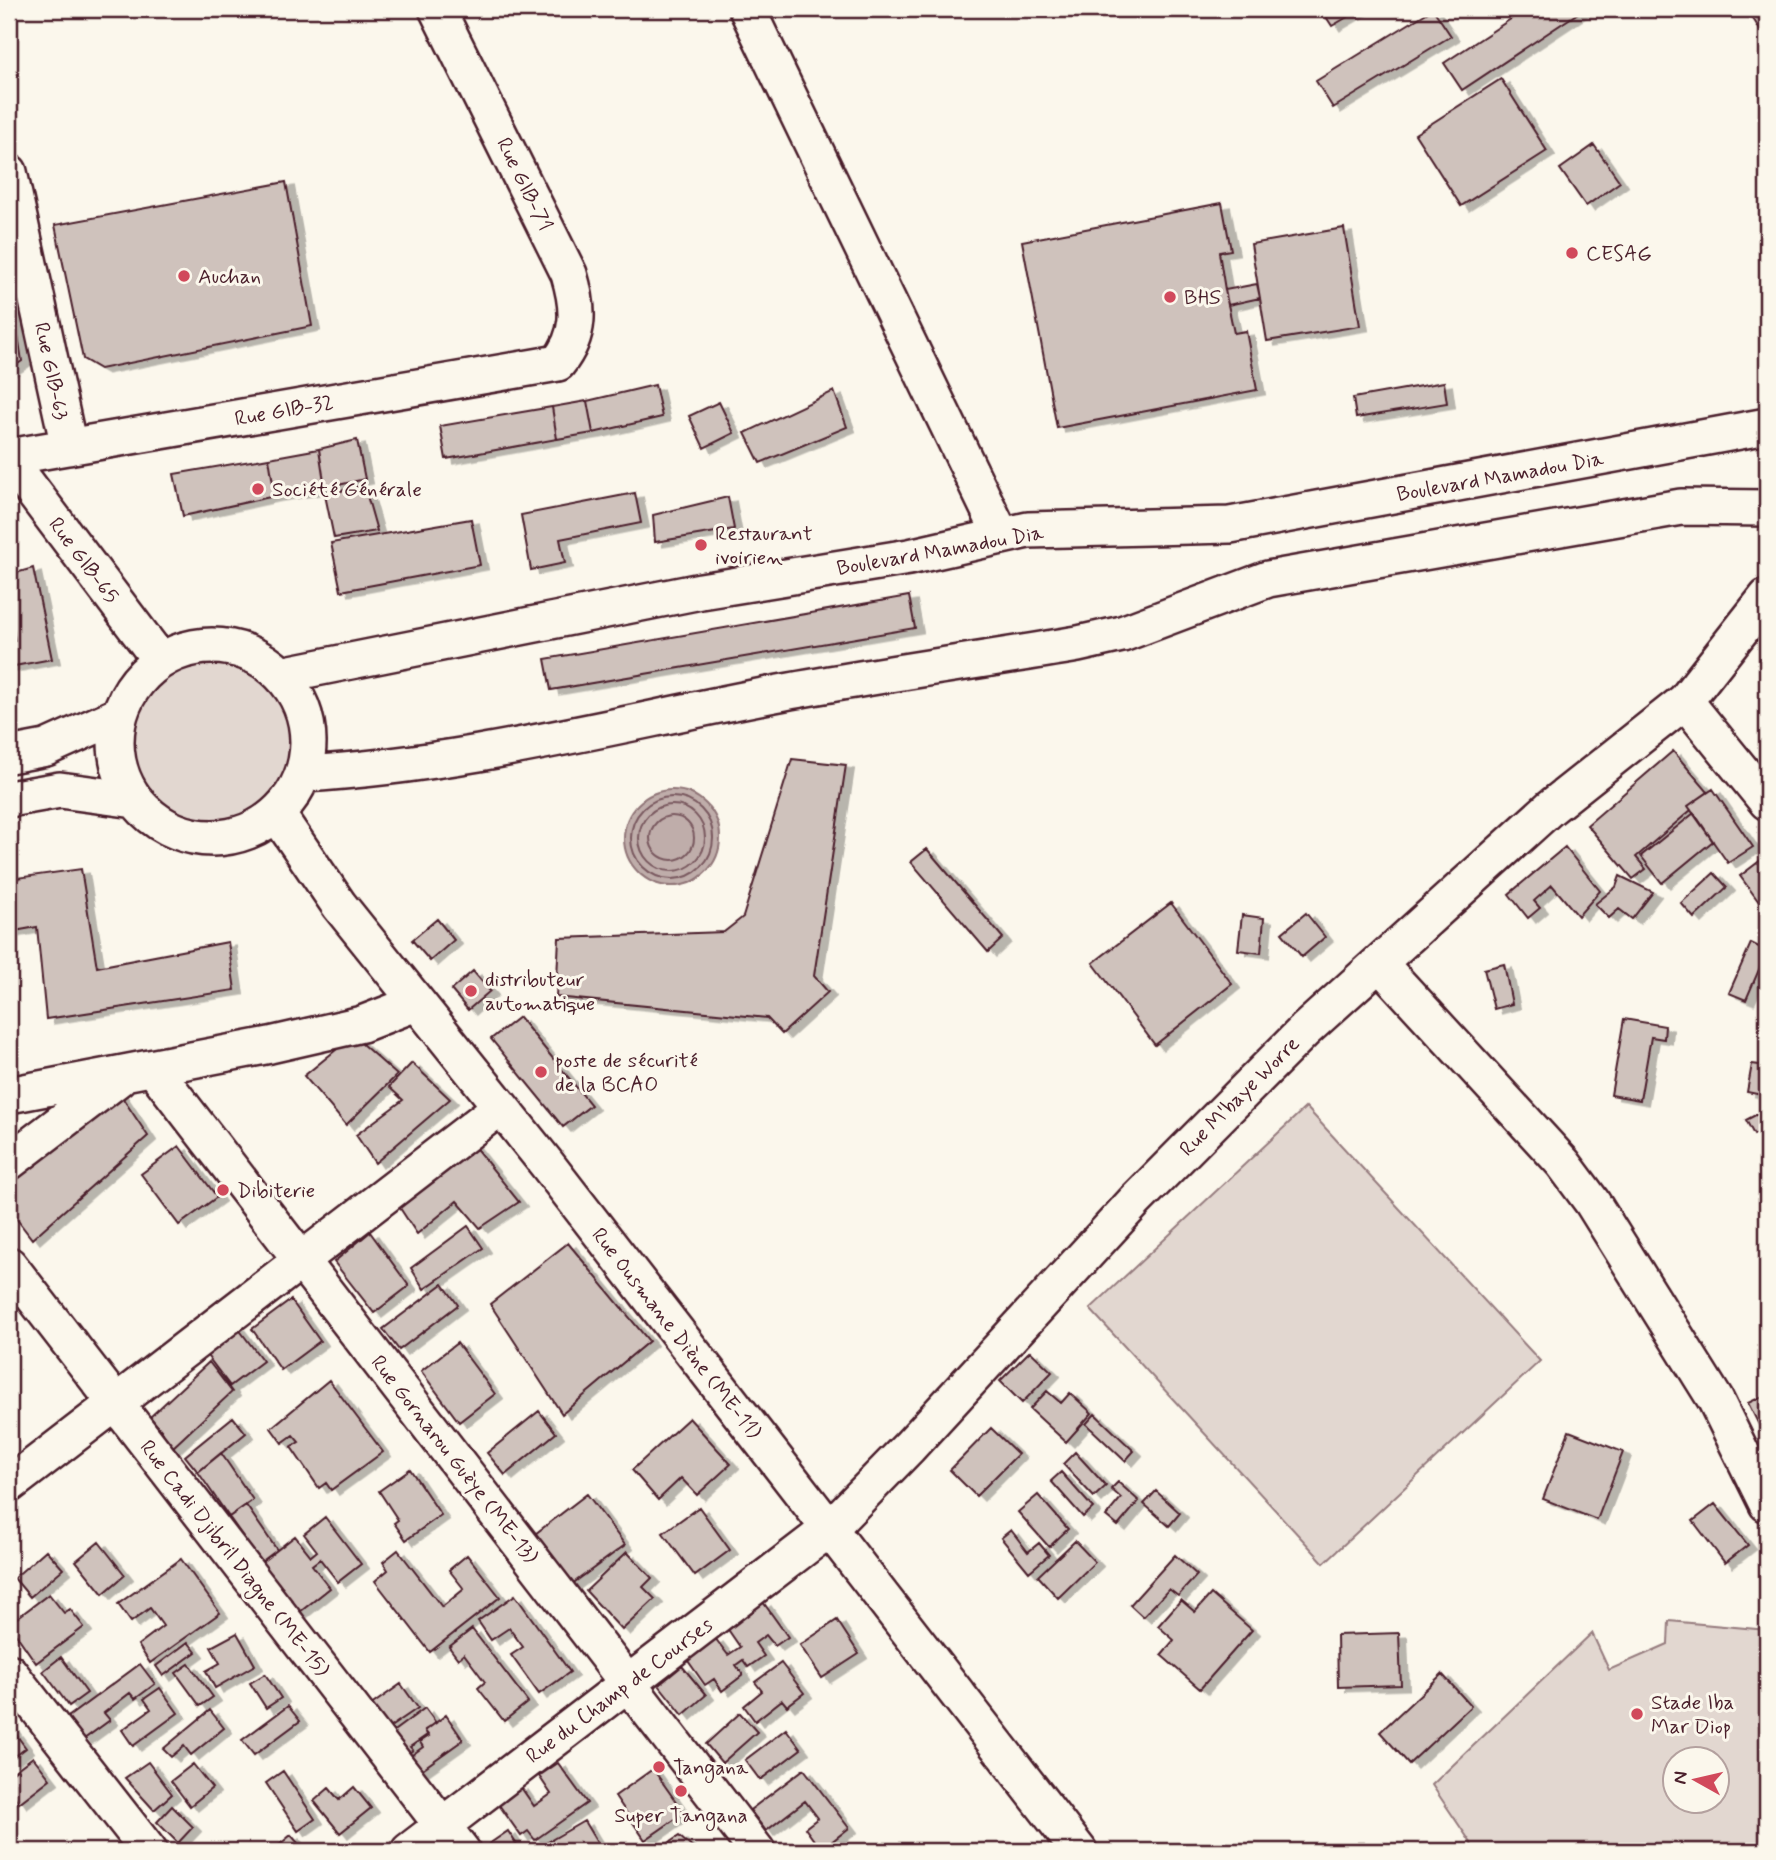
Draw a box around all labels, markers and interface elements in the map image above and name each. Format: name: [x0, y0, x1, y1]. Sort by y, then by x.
street label: Rue GIB-71: [489, 133, 559, 236]
place label: CESAG: [1586, 240, 1652, 268]
marker: CESAG: [1564, 245, 1580, 261]
place label: Auchan: [198, 263, 261, 291]
marker: Auchan: [176, 268, 192, 284]
place label: BHS: [1184, 284, 1221, 312]
marker: BHS: [1162, 289, 1178, 305]
street label: Rue GIB-63: [27, 320, 75, 423]
street label: Rue GIB-32: [233, 389, 336, 433]
street label: Boulevard Mamadou Dia: [1394, 445, 1606, 509]
place label: Société Générale: [272, 476, 422, 504]
marker: Société Générale: [250, 481, 266, 497]
street label: Rue GIB-65: [42, 512, 125, 609]
street label: Boulevard Mamadou Dia: [834, 519, 1046, 583]
place label: Restaurant ivoirien: [715, 520, 813, 572]
marker: Restaurant ivoirien: [693, 537, 709, 553]
place label: distributeur automatique: [485, 966, 595, 1018]
marker: distributeur automatique: [463, 983, 479, 999]
street label: Rue M'baye Worre: [1174, 1031, 1306, 1163]
place label: poste de sécurité de la BCAO: [555, 1047, 698, 1099]
marker: poste de sécurité de la BCAO: [533, 1064, 549, 1080]
place label: Dibiterie: [237, 1177, 315, 1205]
marker: Dibiterie: [215, 1182, 231, 1198]
street label: Rue Ousmane Diène (ME-11): [585, 1222, 768, 1446]
street label: Rue Gornarou Guèye (ME-13): [364, 1350, 545, 1570]
street label: Rue Cadi Djibril Diagne (ME-15): [132, 1434, 336, 1684]
street label: Rue du Champ de Courses: [521, 1611, 719, 1770]
place label: Stade Iba Mar Diop: [1651, 1689, 1734, 1741]
marker: Stade Iba Mar Diop: [1629, 1706, 1645, 1722]
north arrow: [1660, 1744, 1730, 1814]
place label: Tangana: [673, 1754, 749, 1783]
marker: Tangana: [651, 1759, 667, 1775]
text: N: [1667, 1770, 1694, 1786]
marker: Super Tangana: [673, 1783, 689, 1799]
place label: Super Tangana: [614, 1802, 748, 1831]

